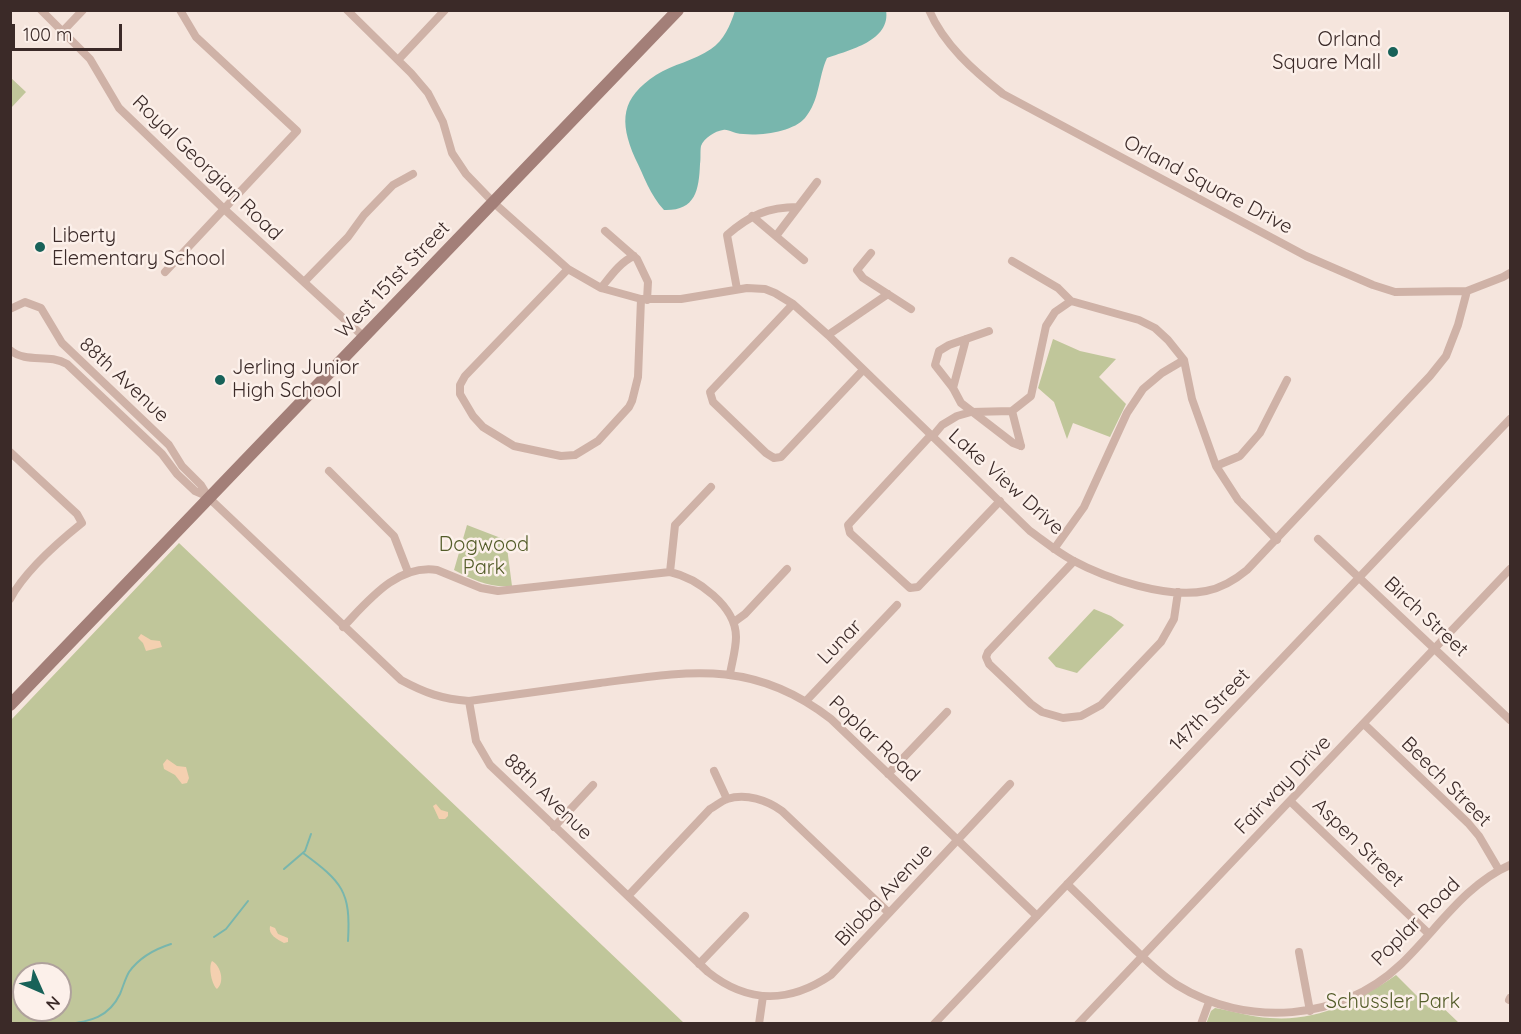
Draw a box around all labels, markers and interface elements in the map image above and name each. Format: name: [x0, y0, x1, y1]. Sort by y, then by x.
scale bar: [15, 12, 124, 50]
text: 100 m: [23, 23, 72, 46]
place label: Orland Square Mall: [1272, 28, 1381, 75]
marker: Orland Square Mall: [1386, 45, 1400, 59]
street label: Royal Georgian Road: [127, 90, 287, 246]
street label: Orland Square Drive: [1119, 130, 1297, 240]
street label: West 151st Street: [331, 216, 455, 344]
place label: Liberty Elementary School: [52, 224, 225, 271]
marker: Liberty Elementary School: [33, 240, 47, 254]
street label: 88th Avenue: [74, 332, 174, 428]
place label: Jerling Junior High School: [232, 356, 359, 403]
marker: Jerling Junior High School: [213, 373, 227, 387]
street label: Lake View Drive: [943, 424, 1069, 540]
park label: Dogwood Park: [439, 533, 529, 580]
street label: Birch Street: [1379, 572, 1473, 662]
street label: Lunar: [813, 614, 867, 670]
street label: 147th Street: [1165, 664, 1255, 756]
street label: Poplar Road: [824, 691, 924, 787]
street label: Fairway Drive: [1230, 731, 1336, 839]
street label: Beech Street: [1396, 732, 1496, 832]
street label: 88th Avenue: [499, 749, 597, 845]
street label: Aspen Street: [1307, 794, 1409, 892]
street label: Biloba Avenue: [830, 839, 938, 951]
street label: Poplar Road: [1367, 873, 1465, 971]
north arrow: [12, 962, 72, 1022]
park label: Schussler Park: [1326, 990, 1460, 1014]
text: N: [42, 992, 65, 1015]

